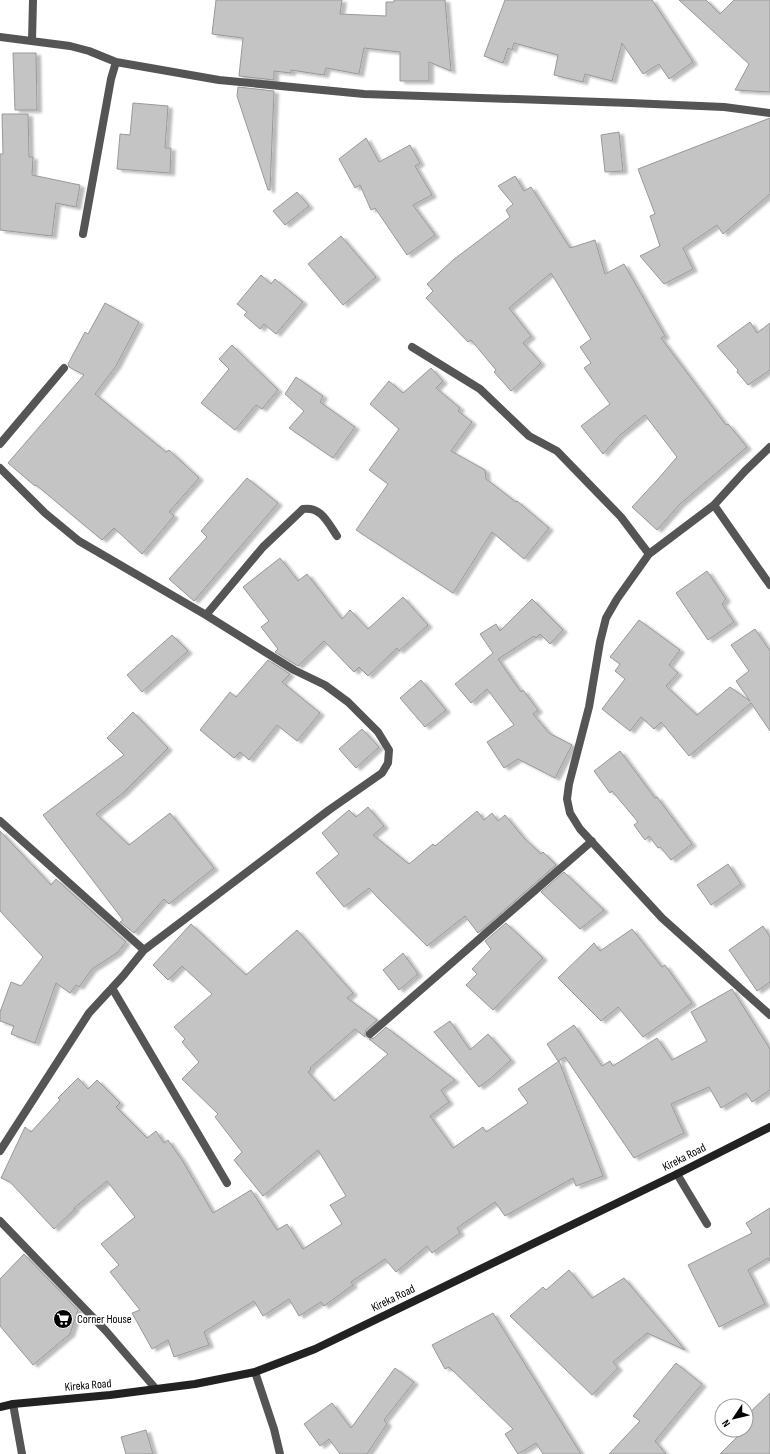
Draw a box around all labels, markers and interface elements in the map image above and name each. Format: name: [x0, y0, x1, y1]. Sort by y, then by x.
street label: Kireka Road: [660, 1140, 709, 1175]
street label: Kireka Road: [369, 1281, 418, 1315]
supermarket icon: Corner House: [52, 1308, 74, 1330]
place label: Corner House: [77, 1312, 132, 1327]
street label: Kireka Road: [64, 1376, 112, 1395]
north arrow: [714, 1398, 754, 1438]
text: N: [719, 1417, 733, 1430]

